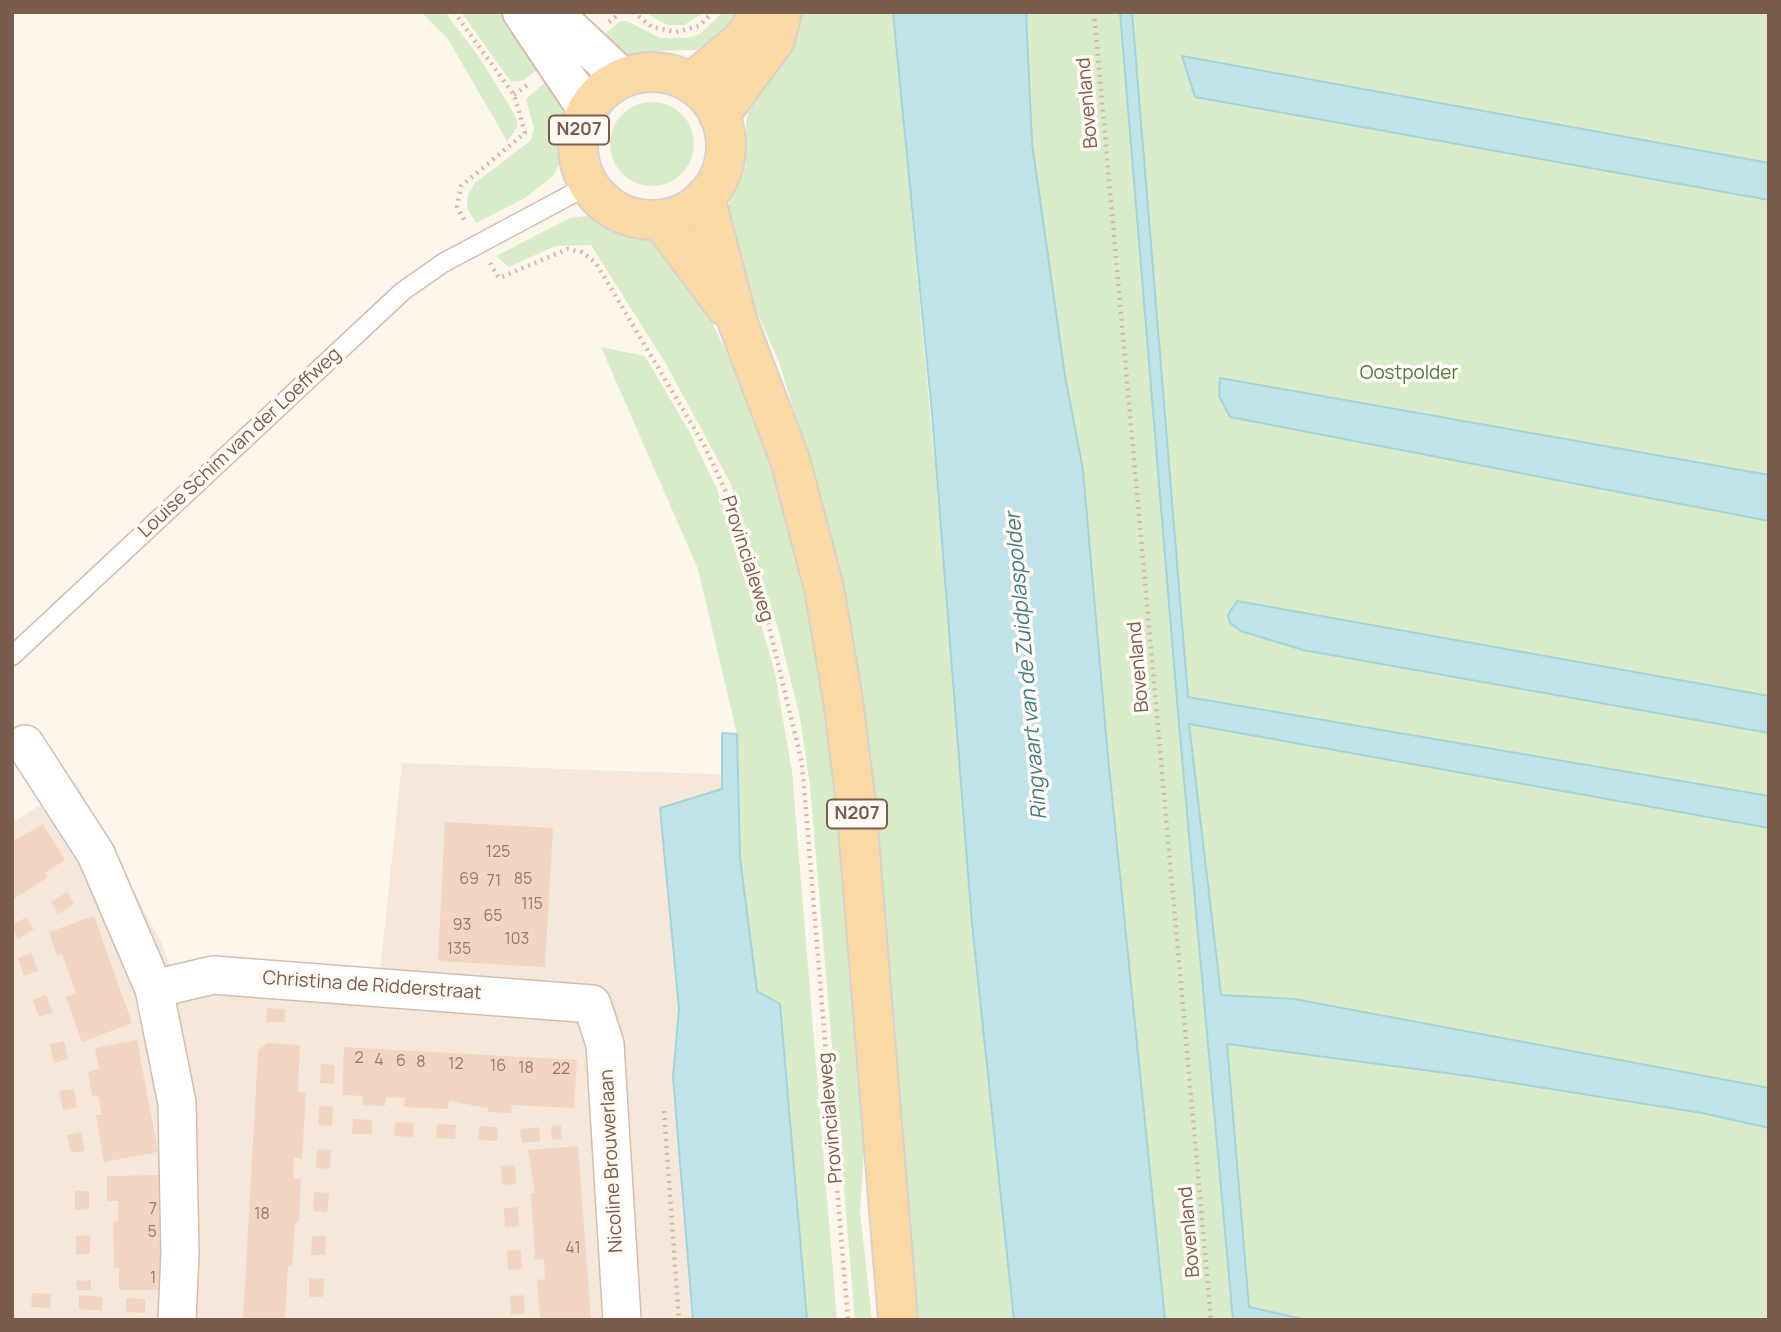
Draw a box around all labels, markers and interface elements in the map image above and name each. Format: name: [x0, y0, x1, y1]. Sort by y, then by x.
street label: Bovenland: [1073, 57, 1103, 149]
road number: N207: [549, 116, 609, 145]
street label: Louise Schim van der Loeffweg: [134, 343, 346, 543]
park label: Oostpolder: [1360, 363, 1458, 385]
street label: Provincialeweg: [716, 493, 778, 625]
water label: Ringvaart van de Zuidplaspolder: [1001, 511, 1053, 821]
street label: Bovenland: [1124, 621, 1154, 713]
road number: N207: [827, 800, 887, 828]
house number: 125: [486, 843, 510, 863]
house number: 69: [459, 870, 479, 890]
house number: 85: [514, 870, 532, 890]
house number: 71: [487, 872, 501, 892]
house number: 115: [521, 895, 543, 915]
house number: 65: [483, 907, 503, 927]
house number: 93: [453, 916, 471, 936]
house number: 103: [505, 930, 529, 950]
house number: 135: [447, 940, 471, 960]
street label: Christina de Ridderstraat: [262, 967, 482, 1005]
house number: 2: [354, 1049, 364, 1069]
house number: 4: [374, 1051, 384, 1071]
house number: 6: [396, 1052, 406, 1072]
street label: Provincialeweg: [814, 1052, 848, 1184]
house number: 8: [416, 1053, 426, 1073]
house number: 12: [448, 1055, 464, 1075]
house number: 16: [490, 1057, 506, 1077]
house number: 18: [518, 1059, 534, 1079]
house number: 22: [552, 1060, 570, 1080]
street label: Nicoline Brouwerlaan: [596, 1069, 628, 1253]
street label: Bovenland: [1175, 1186, 1205, 1278]
house number: 7: [149, 1200, 157, 1220]
house number: 18: [254, 1205, 270, 1225]
house number: 5: [147, 1223, 157, 1243]
house number: 41: [565, 1239, 581, 1259]
house number: 1: [150, 1269, 156, 1289]

